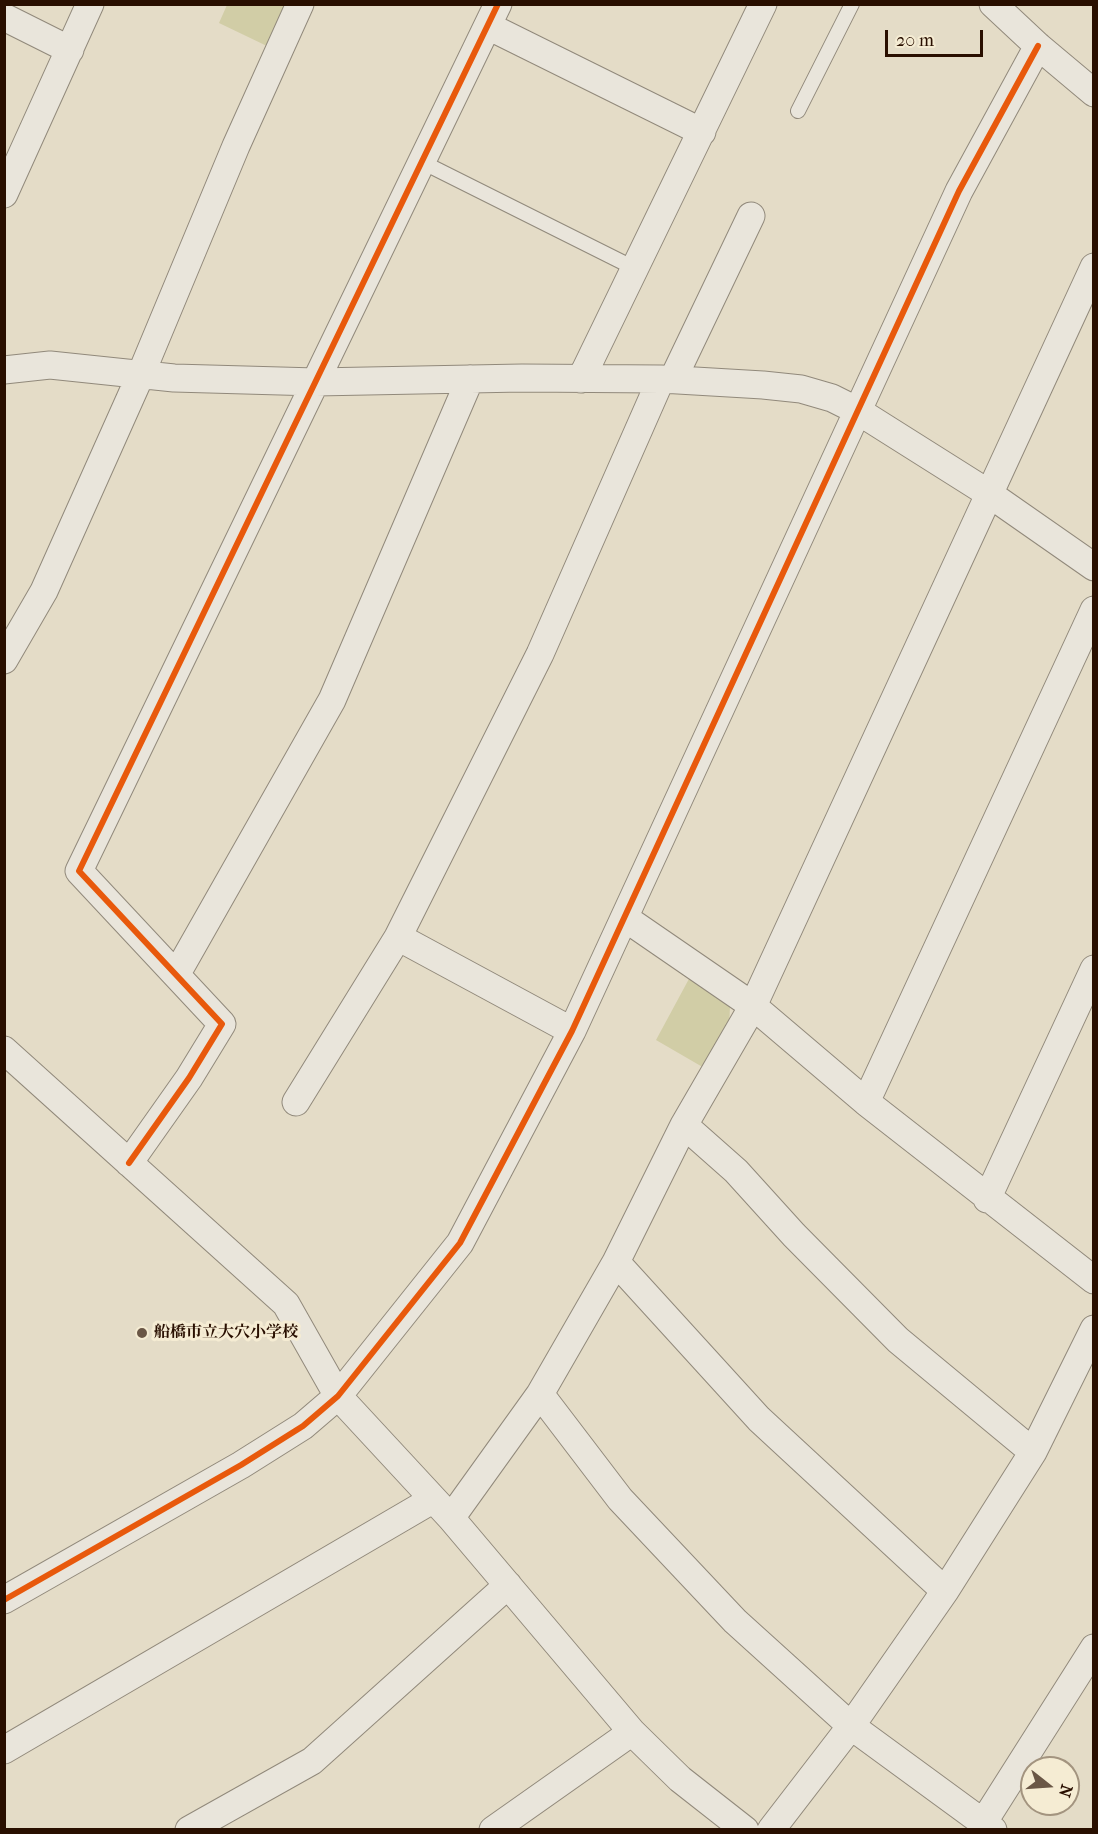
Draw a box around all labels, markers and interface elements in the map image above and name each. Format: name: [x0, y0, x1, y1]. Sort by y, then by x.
scale bar: [888, 18, 986, 56]
text: 20 m: [896, 30, 934, 51]
place label: 船橋市立大穴小学校: [154, 1323, 298, 1343]
marker: 船橋市立大穴小学校: [135, 1326, 149, 1340]
north arrow: [1020, 1756, 1080, 1816]
text: N: [1055, 1782, 1077, 1799]

